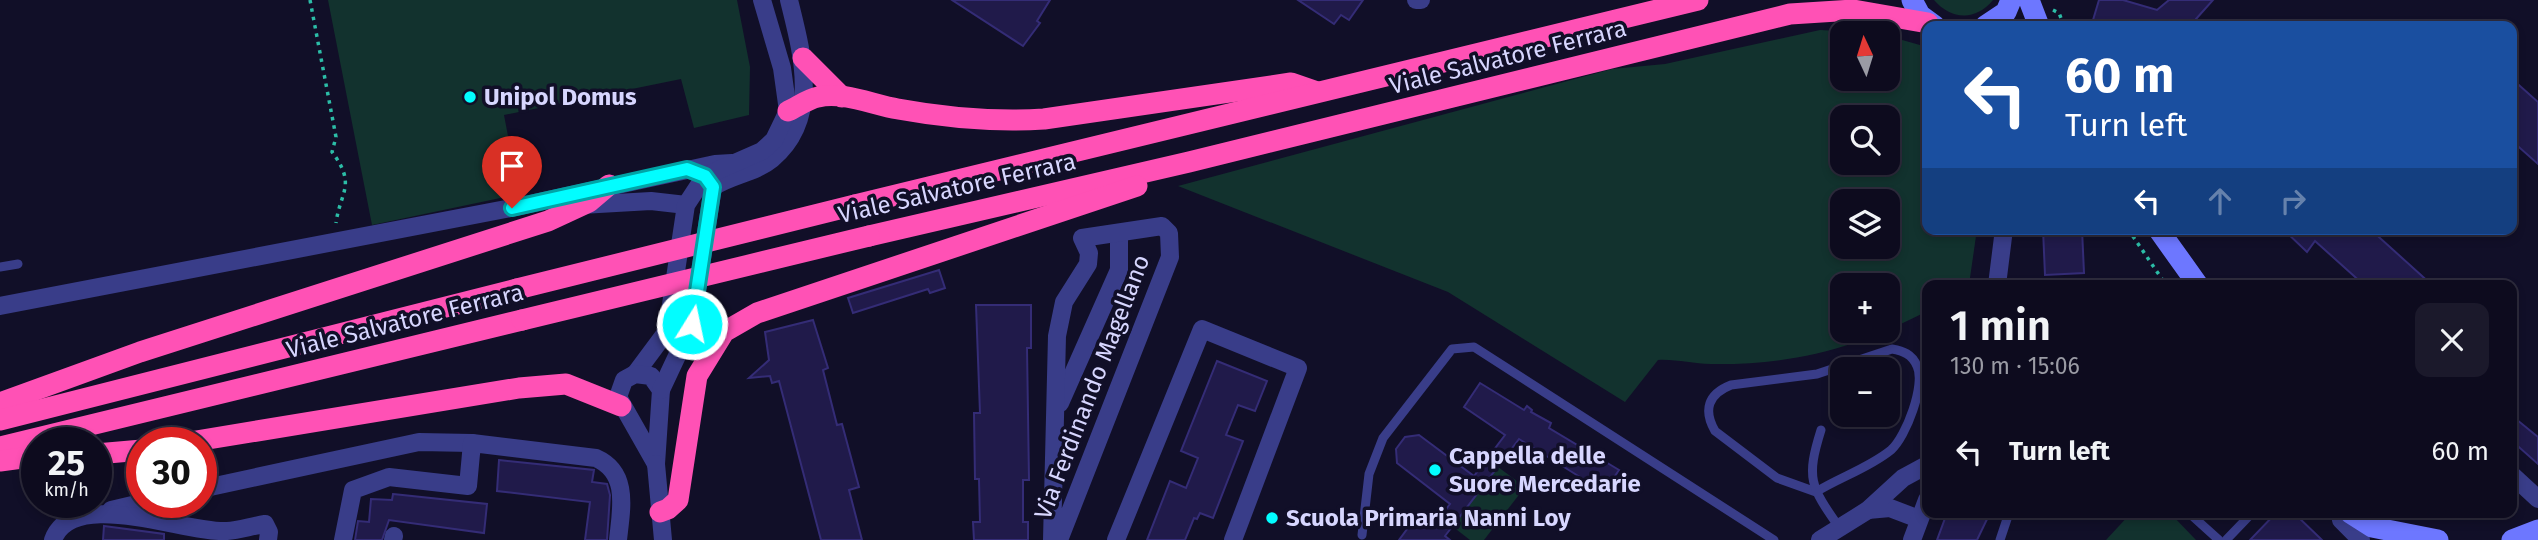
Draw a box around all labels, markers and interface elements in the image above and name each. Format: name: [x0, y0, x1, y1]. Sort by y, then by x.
street label: Viale Salvatore Ferrara: [1387, 14, 1629, 100]
north arrow: [1830, 21, 1900, 91]
map controls: [1830, 21, 1900, 427]
text: 60 m: [2065, 46, 2174, 105]
icon: left: [1950, 49, 2041, 140]
place label: Unipol Domus: [484, 83, 637, 111]
marker: Unipol Domus: [462, 89, 478, 105]
button: search: [1830, 105, 1900, 175]
text: Turn left: [2065, 106, 2187, 144]
pin: [482, 136, 542, 208]
icon: arrive: [493, 147, 531, 185]
street label: Viale Salvatore Ferrara: [835, 147, 1079, 229]
icon: left: [2128, 182, 2166, 220]
icon: ahead: [2201, 182, 2239, 220]
icon: right: [2274, 182, 2312, 220]
button: layers: [1830, 189, 1900, 259]
street label: Via Ferdinando Magellano: [1029, 251, 1155, 523]
button: +: [1830, 273, 1900, 343]
street label: Viale Salvatore Ferrara: [284, 278, 526, 364]
position arrow: [655, 287, 729, 361]
text: 1 min: [1950, 301, 2051, 351]
button: close: [2415, 303, 2489, 377]
text: 130 m · 15:06: [1950, 352, 2080, 380]
button: −: [1830, 357, 1900, 427]
speed limit sign: 30: [126, 427, 217, 518]
icon: left: [1950, 433, 1988, 471]
text: Turn left: [2009, 436, 2110, 467]
text: 60 m: [2431, 436, 2489, 467]
text: 25: [48, 442, 85, 484]
place label: Cappella delle Suore Mercedarie: [1449, 442, 1641, 498]
marker: Cappella delle Suore Mercedarie: [1427, 462, 1443, 478]
text: km/h: [44, 479, 89, 501]
place label: Scuola Primaria Nanni Loy: [1286, 504, 1571, 532]
marker: Scuola Primaria Nanni Loy: [1264, 510, 1280, 526]

